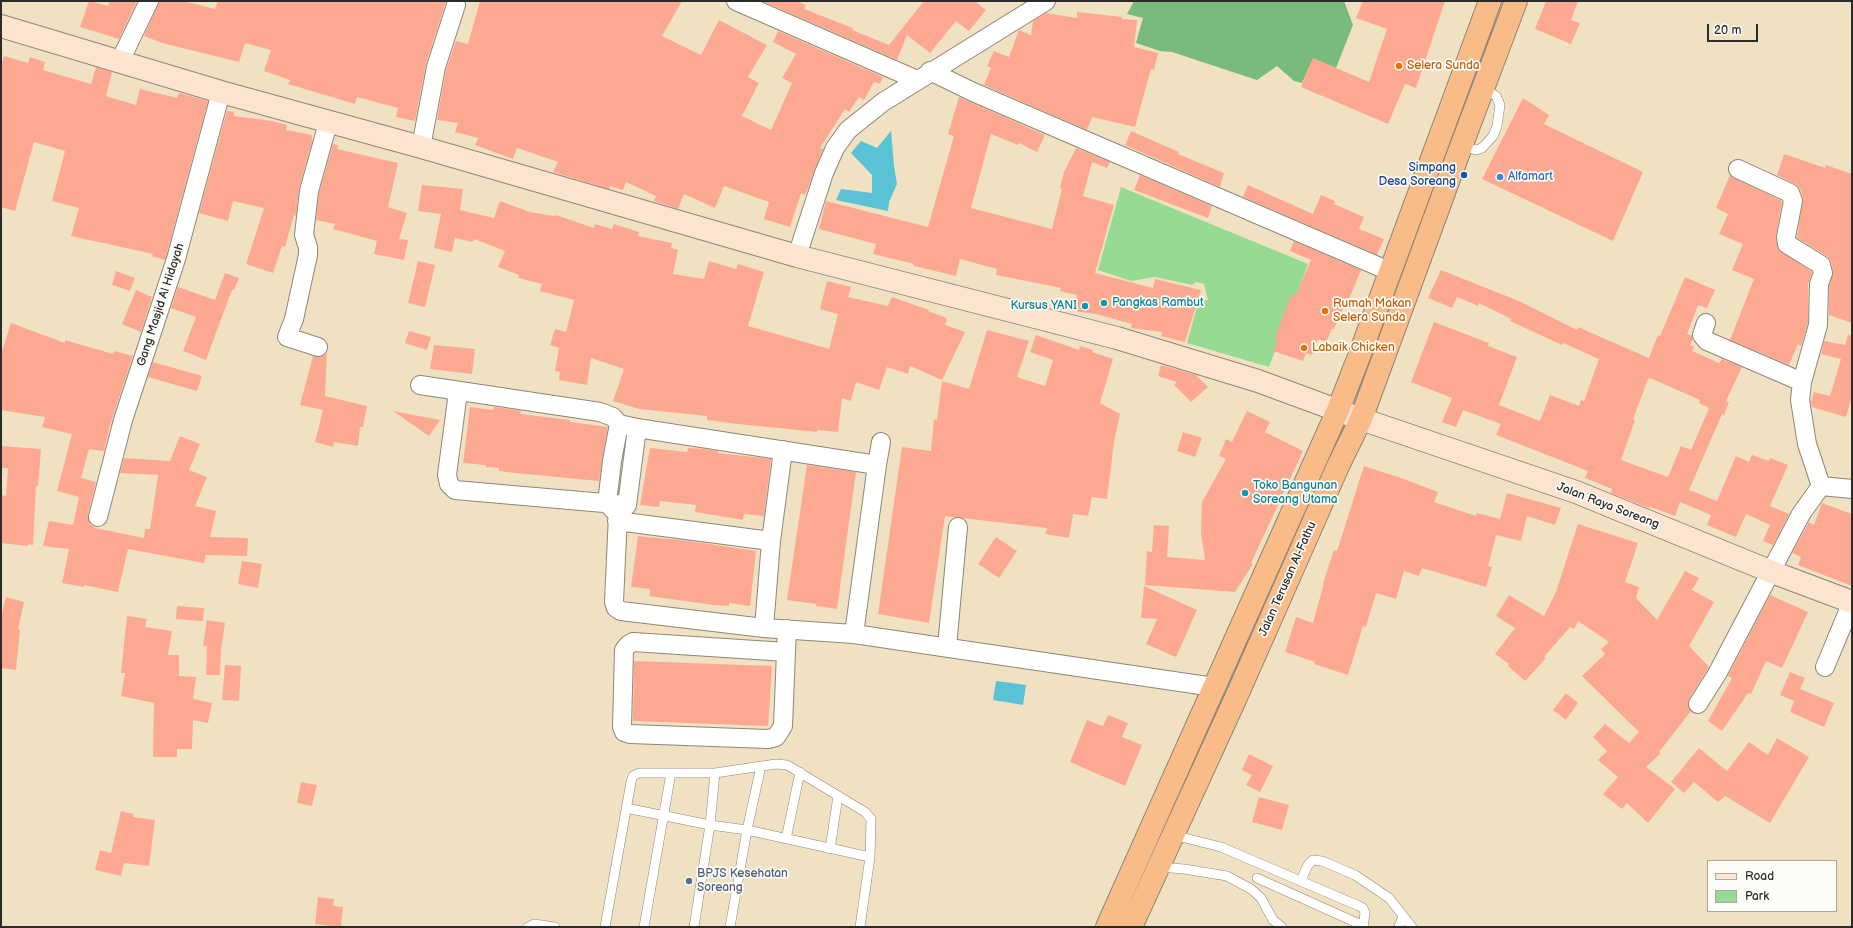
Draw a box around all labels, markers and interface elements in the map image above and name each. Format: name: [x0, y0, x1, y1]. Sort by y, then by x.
scale bar: [1709, 16, 1760, 42]
text: 20 m: [1714, 23, 1741, 38]
place label: Selera Sunda: [1407, 59, 1480, 73]
marker: Selera Sunda: [1394, 61, 1404, 71]
place label: Simpang Desa Soreang: [1379, 161, 1456, 189]
marker: Simpang Desa Soreang: [1459, 170, 1469, 180]
place label: Alfamart: [1508, 170, 1553, 184]
marker: Alfamart: [1495, 172, 1505, 182]
street label: Gang Masjid Al Hidayah: [134, 242, 188, 368]
place label: Pangkas Rambut: [1112, 296, 1204, 310]
place label: Rumah Makan Selera Sunda: [1333, 297, 1411, 325]
marker: Pangkas Rambut: [1099, 298, 1109, 308]
place label: Kursus YANI: [1011, 299, 1077, 313]
marker: Kursus YANI: [1080, 301, 1090, 311]
marker: Rumah Makan Selera Sunda: [1320, 306, 1330, 316]
place label: Labaik Chicken: [1312, 341, 1395, 355]
marker: Labaik Chicken: [1299, 343, 1309, 353]
place label: Toko Bangunan Soreang Utama: [1253, 479, 1338, 507]
street label: Jalan Raya Soreang: [1555, 480, 1661, 532]
marker: Toko Bangunan Soreang Utama: [1240, 488, 1250, 498]
street label: Jalan Terusan Al-Fathu: [1256, 519, 1320, 639]
legend: [1707, 860, 1837, 912]
place label: BPJS Kesehatan Soreang: [697, 867, 788, 895]
text: Road: [1745, 869, 1774, 884]
marker: BPJS Kesehatan Soreang: [684, 876, 694, 886]
text: Park: [1745, 889, 1769, 904]

